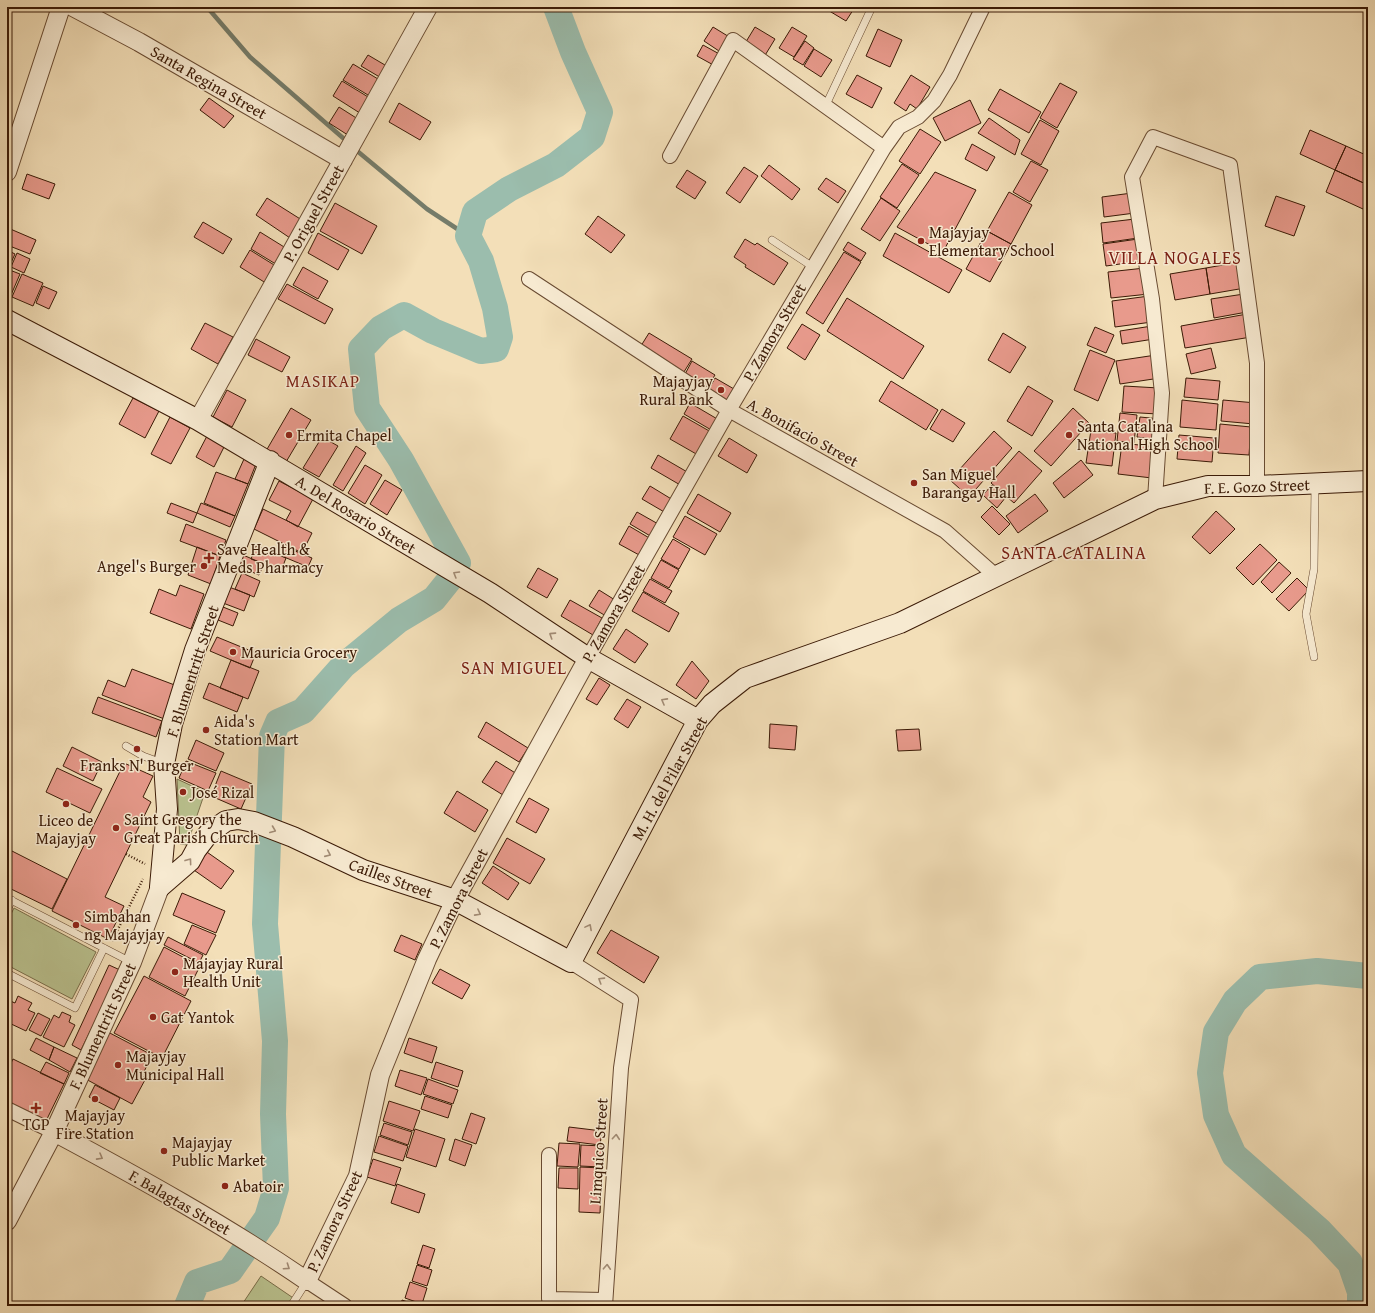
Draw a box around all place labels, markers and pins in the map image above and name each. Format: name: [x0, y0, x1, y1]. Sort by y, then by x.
place label: Majayjay Elementary School: [929, 220, 1055, 262]
marker: Majayjay Elementary School: [916, 236, 926, 246]
place label: Majayjay Rural Bank: [639, 369, 714, 411]
marker: Majayjay Rural Bank: [716, 385, 726, 395]
place label: Santa Catalina National High School: [1077, 414, 1218, 456]
place label: Ermita Chapel: [297, 423, 392, 447]
marker: Ermita Chapel: [284, 430, 294, 440]
marker: Santa Catalina National High School: [1064, 430, 1074, 440]
place label: San Miguel Barangay Hall: [922, 462, 1016, 504]
marker: San Miguel Barangay Hall: [909, 478, 919, 488]
place label: Save Health & Meds Pharmacy: [217, 537, 324, 579]
marker: Save Health & Meds Pharmacy: [204, 553, 214, 563]
place label: Angel's Burger: [97, 554, 196, 578]
marker: Angel's Burger: [199, 561, 209, 571]
place label: Mauricia Grocery: [241, 640, 357, 664]
marker: Mauricia Grocery: [228, 647, 238, 657]
place label: Aida's Station Mart: [214, 709, 299, 751]
marker: Aida's Station Mart: [201, 725, 211, 735]
marker: Franks N' Burger: [132, 744, 142, 754]
place label: Franks N' Burger: [80, 753, 194, 777]
place label: José Rizal: [189, 780, 255, 804]
marker: José Rizal: [178, 787, 188, 797]
marker: Liceo de Majayjay: [61, 799, 71, 809]
place label: Saint Gregory the Great Parish Church: [124, 807, 259, 849]
place label: Liceo de Majayjay: [36, 808, 96, 850]
marker: Saint Gregory the Great Parish Church: [111, 823, 121, 833]
place label: Simbahan ng Majayjay: [84, 904, 165, 946]
marker: Simbahan ng Majayjay: [71, 920, 81, 930]
place label: Majayjay Rural Health Unit: [183, 951, 284, 993]
marker: Majayjay Rural Health Unit: [170, 967, 180, 977]
place label: Gat Yantok: [161, 1005, 235, 1029]
marker: Gat Yantok: [148, 1012, 158, 1022]
place label: Majayjay Municipal Hall: [126, 1044, 225, 1086]
marker: Majayjay Municipal Hall: [113, 1060, 123, 1070]
marker: Majayjay Fire Station: [90, 1094, 100, 1104]
marker: TGP: [31, 1103, 41, 1113]
place label: Majayjay Fire Station: [56, 1103, 134, 1145]
place label: TGP: [23, 1112, 50, 1136]
place label: Majayjay Public Market: [172, 1130, 266, 1172]
marker: Majayjay Public Market: [159, 1146, 169, 1156]
place label: Abatoir: [233, 1174, 284, 1198]
marker: Abatoir: [220, 1181, 230, 1191]

